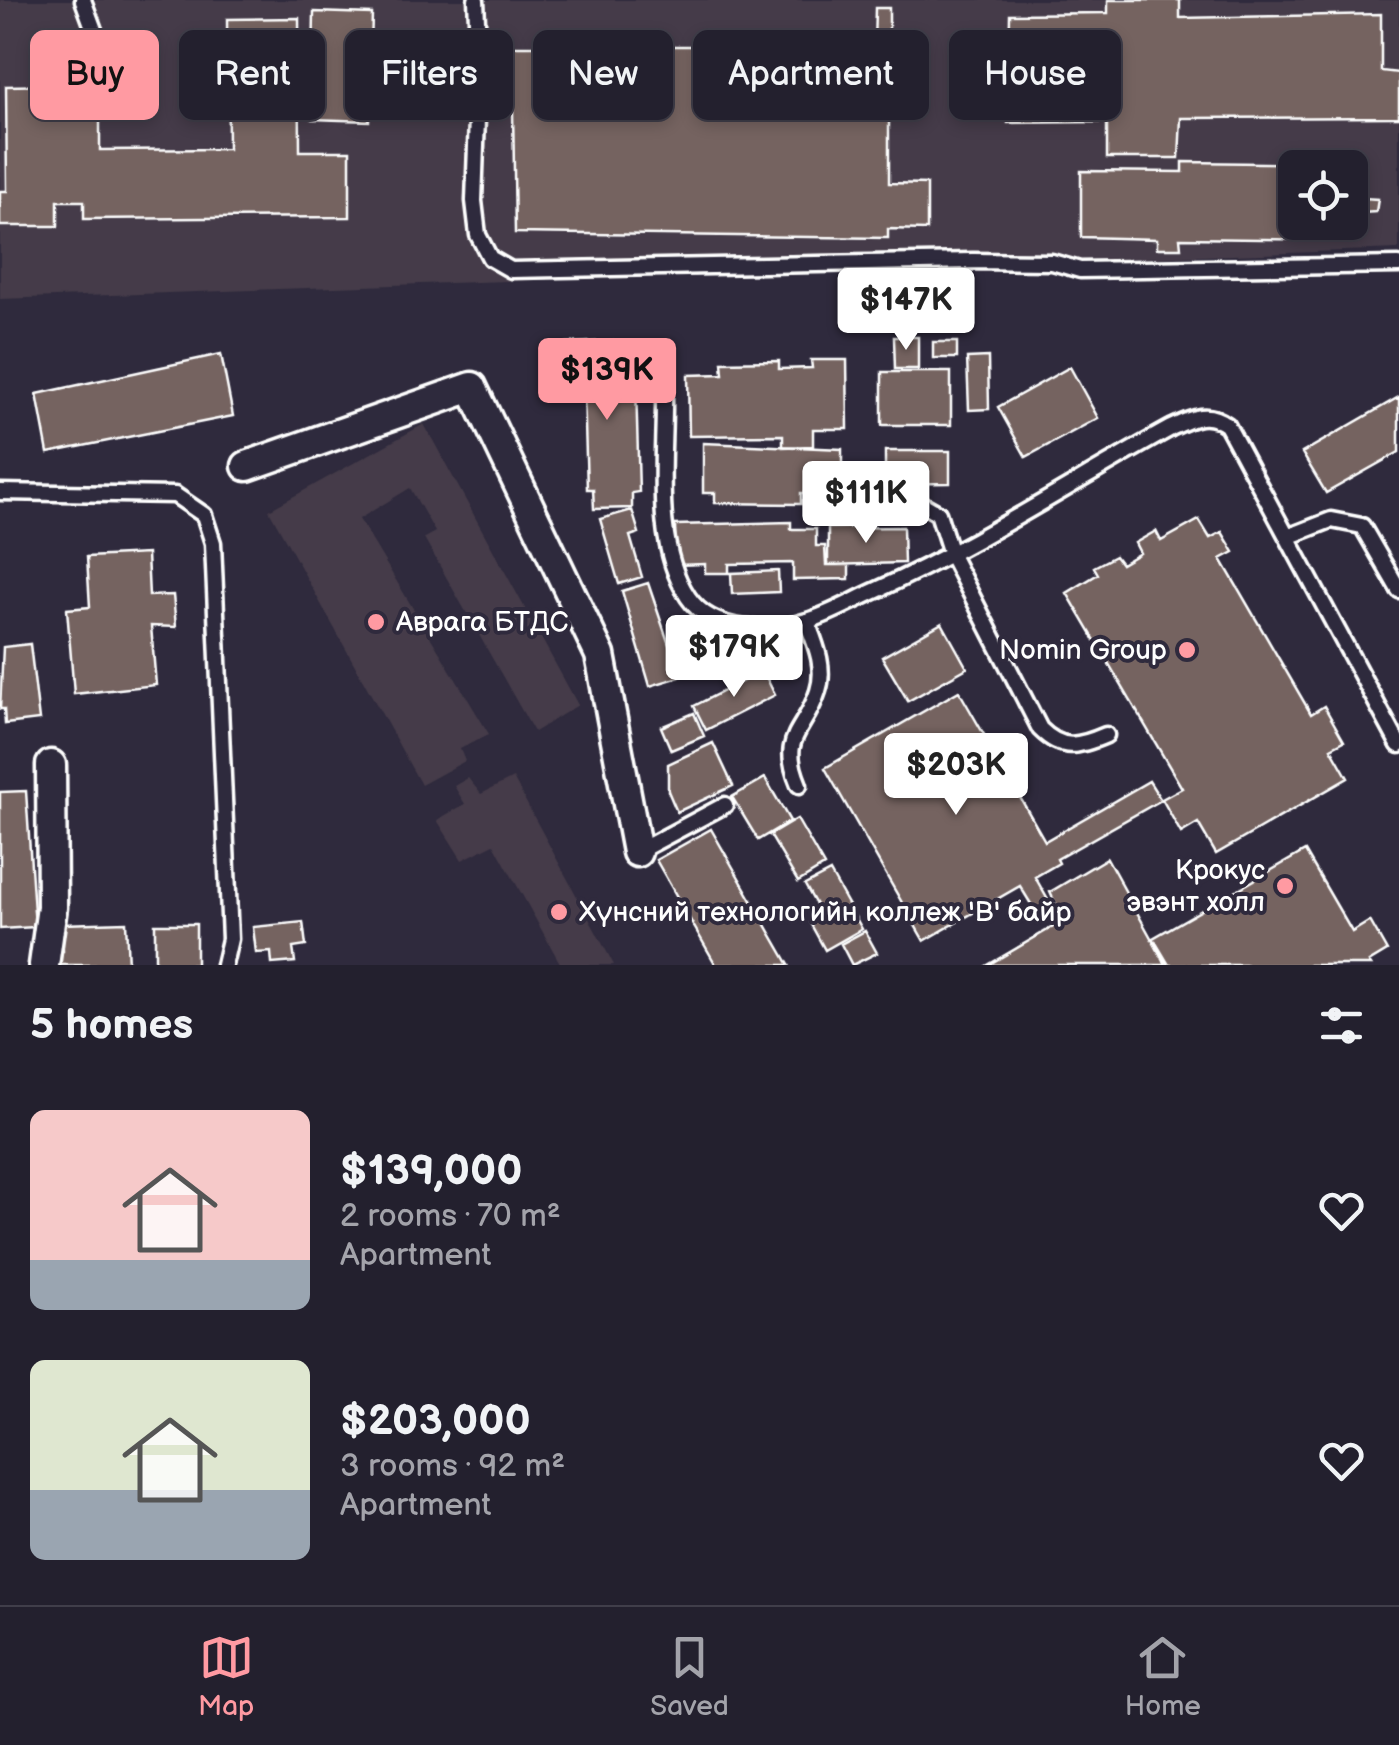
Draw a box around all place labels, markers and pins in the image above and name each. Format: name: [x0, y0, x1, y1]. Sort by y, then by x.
pin: $147K: [836, 268, 976, 353]
pin: $139K: [537, 338, 677, 423]
pin: $111K: [796, 461, 936, 546]
place label: Аврага БТДС: [395, 606, 568, 639]
marker: Аврага БТДС: [365, 611, 387, 633]
pin: $179K: [664, 615, 804, 700]
place label: Nomin Group: [999, 634, 1167, 667]
marker: Nomin Group: [1176, 639, 1198, 661]
pin: $203K: [886, 733, 1026, 818]
place label: Крокус эвэнт холл: [1127, 854, 1265, 919]
marker: Крокус эвэнт холл: [1274, 875, 1296, 897]
place label: Хүнсний технологийн коллеж 'B' байр: [579, 896, 1072, 929]
marker: Хүнсний технологийн коллеж 'B' байр: [548, 901, 570, 923]

